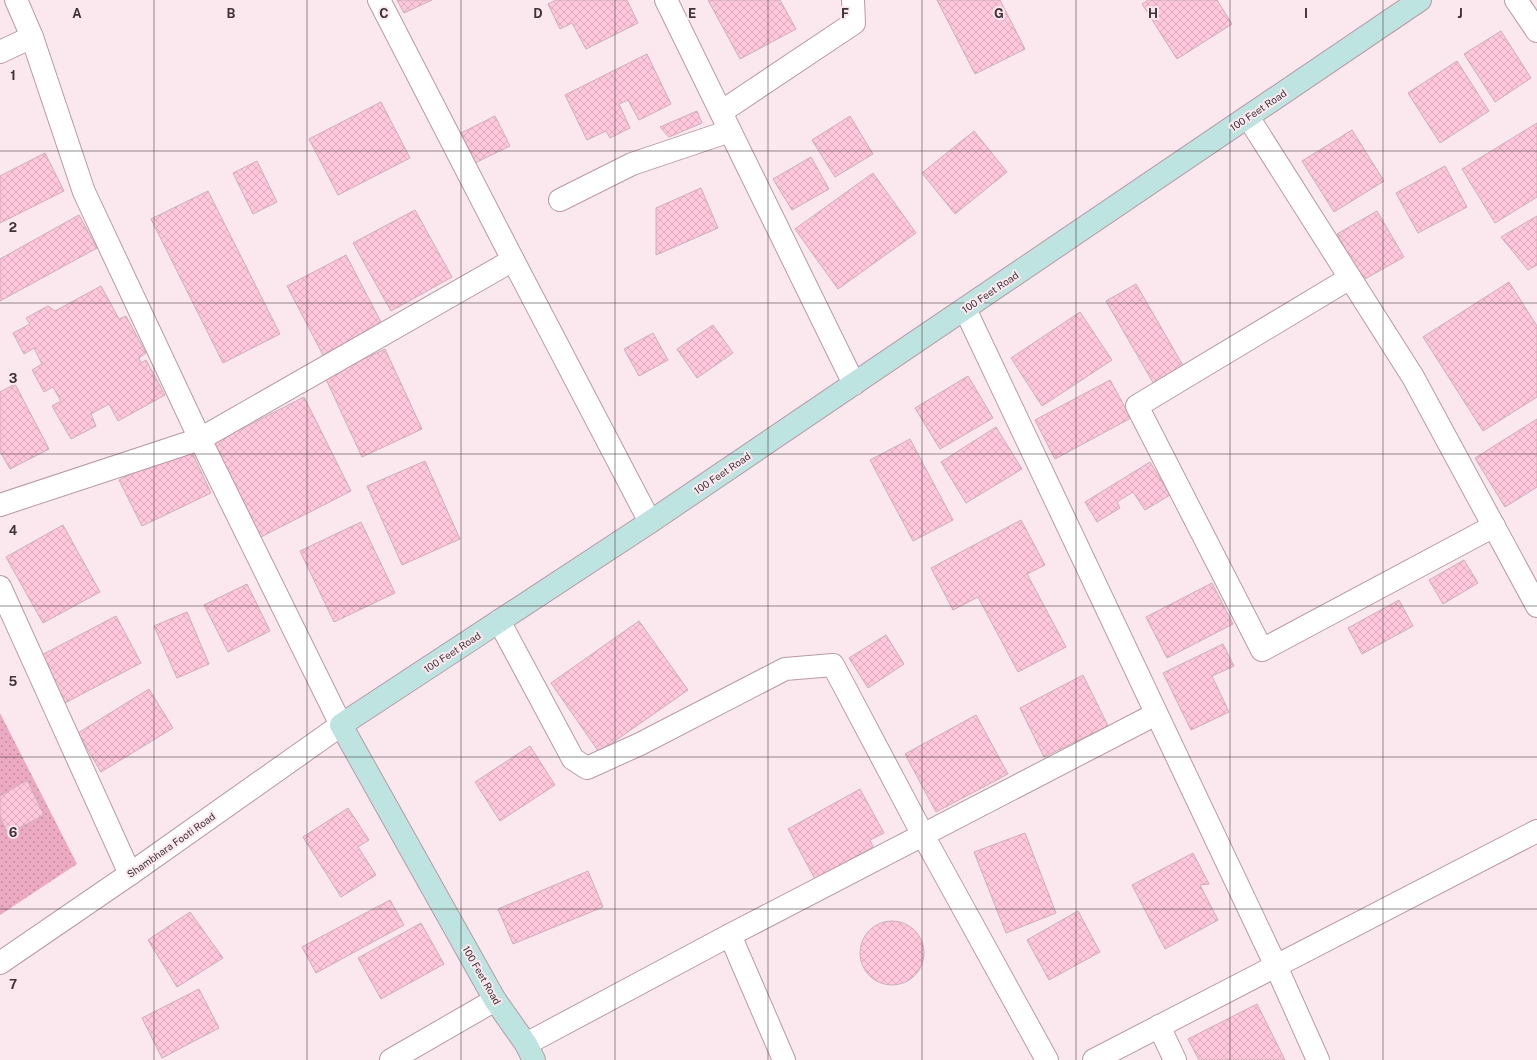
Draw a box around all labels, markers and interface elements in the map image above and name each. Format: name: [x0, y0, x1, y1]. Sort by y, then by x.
text: A: [72, 6, 82, 21]
text: B: [227, 6, 236, 21]
text: C: [379, 6, 389, 21]
text: D: [533, 6, 543, 21]
text: E: [688, 6, 696, 21]
text: F: [841, 6, 849, 21]
text: G: [994, 6, 1004, 21]
text: H: [1148, 6, 1158, 21]
text: I: [1304, 6, 1308, 21]
text: J: [1457, 6, 1463, 21]
text: 1: [10, 68, 16, 83]
street label: 100 Feet Road: [1227, 87, 1289, 133]
text: 2: [9, 220, 17, 235]
street label: 100 Feet Road: [959, 269, 1021, 315]
text: 3: [9, 371, 18, 386]
street label: 100 Feet Road: [691, 450, 753, 496]
text: 4: [9, 523, 18, 538]
street label: 100 Feet Road: [421, 629, 483, 675]
text: 5: [9, 674, 18, 689]
street label: Shambhara Footi Road: [125, 810, 217, 880]
text: 6: [9, 825, 18, 840]
street label: 100 Feet Road: [460, 944, 504, 1006]
text: 7: [9, 977, 17, 992]

